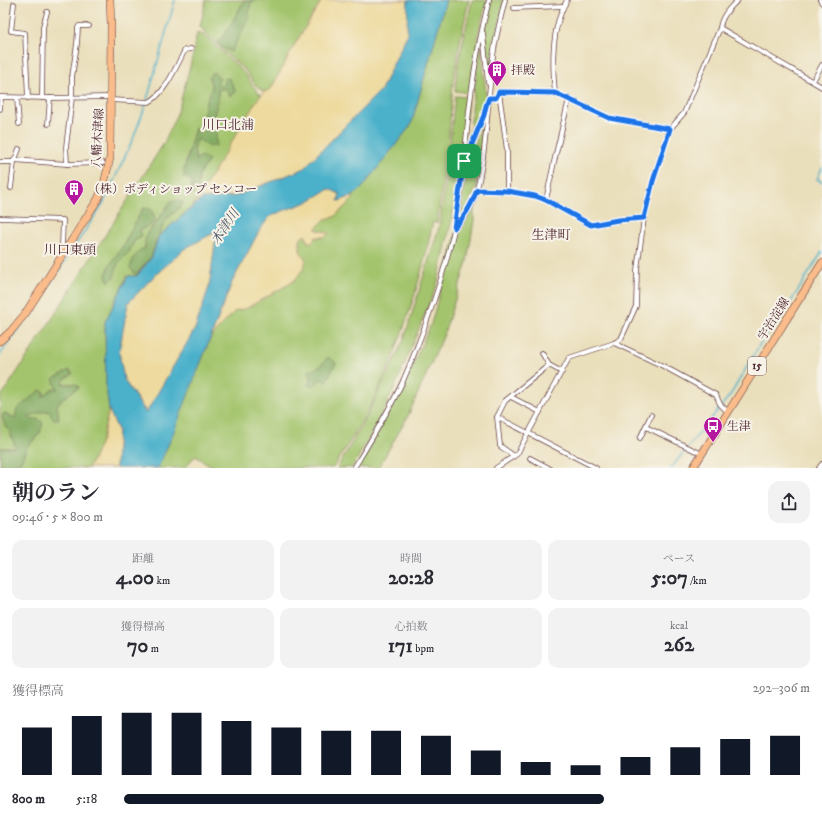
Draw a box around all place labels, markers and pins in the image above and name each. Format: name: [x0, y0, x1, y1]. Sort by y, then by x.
building icon: 拝殿: [486, 59, 508, 87]
place label: 拝殿: [511, 63, 535, 78]
pin: [447, 144, 481, 178]
building icon: （株）ボディショップ センコー: [63, 178, 85, 206]
place label: （株）ボディショップ センコー: [88, 182, 257, 197]
bus stop icon: 生津: [702, 415, 724, 443]
place label: 生津: [727, 419, 751, 434]

